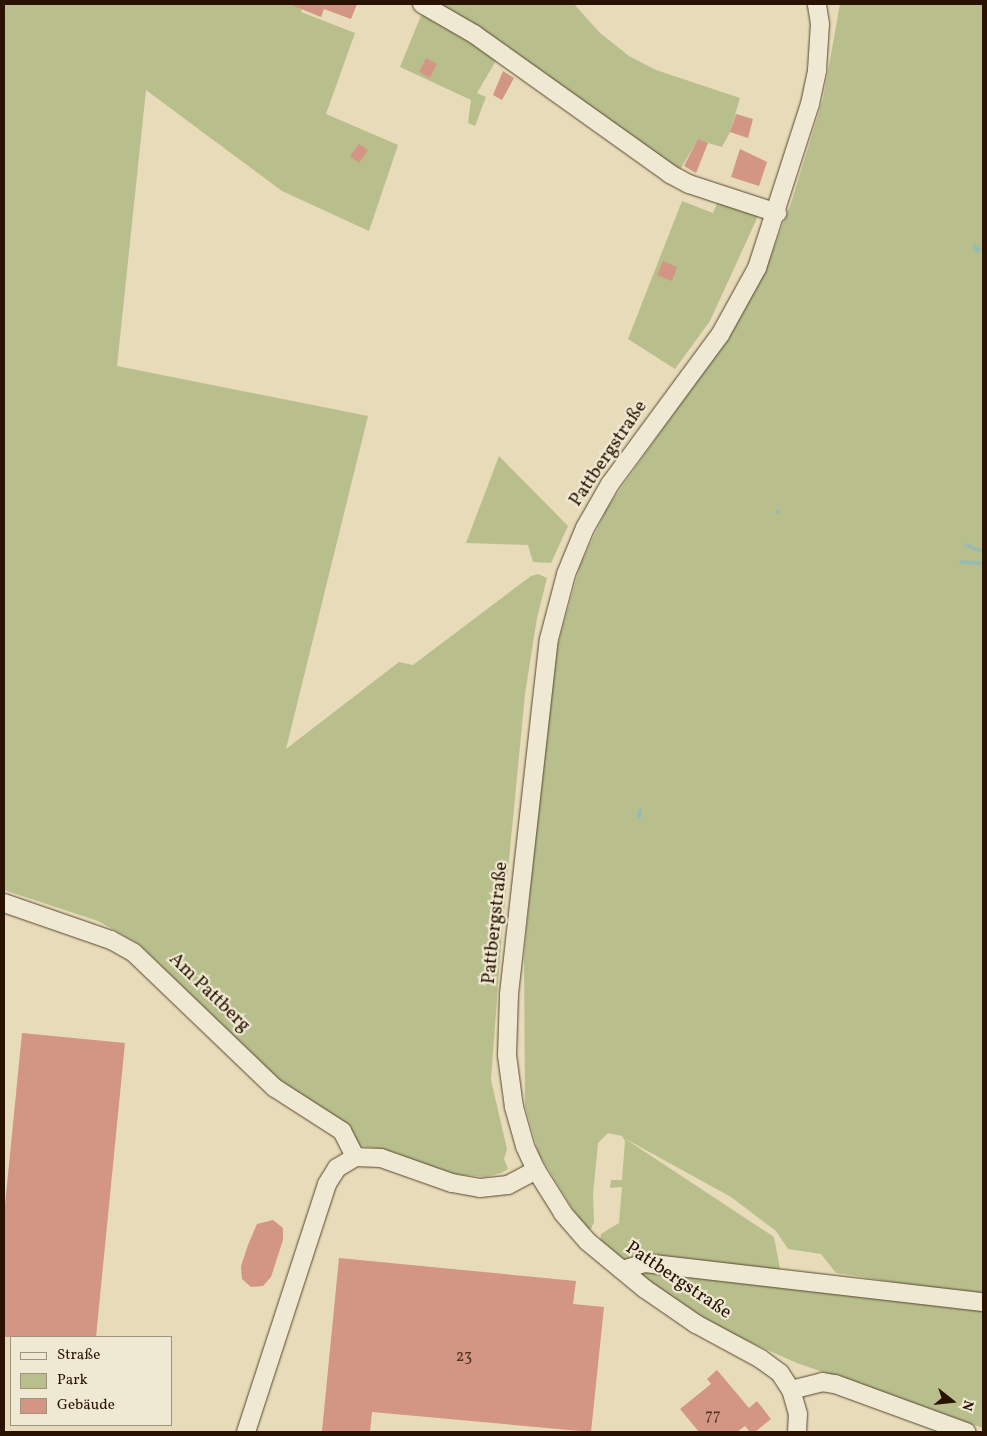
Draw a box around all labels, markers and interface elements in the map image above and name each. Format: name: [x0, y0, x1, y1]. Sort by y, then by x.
street label: Pattbergstraße: [565, 397, 653, 511]
street label: Pattbergstraße: [478, 861, 514, 985]
street label: Am Pattberg: [164, 949, 254, 1037]
street label: Pattbergstraße: [621, 1237, 735, 1325]
legend: [10, 1336, 172, 1426]
text: Straße: [57, 1345, 100, 1366]
house number: 23: [456, 1347, 472, 1367]
text: Park: [57, 1370, 88, 1391]
north arrow: [927, 1376, 977, 1426]
text: Gebäude: [57, 1395, 115, 1416]
text: N: [956, 1398, 977, 1413]
house number: 77: [705, 1406, 721, 1426]

